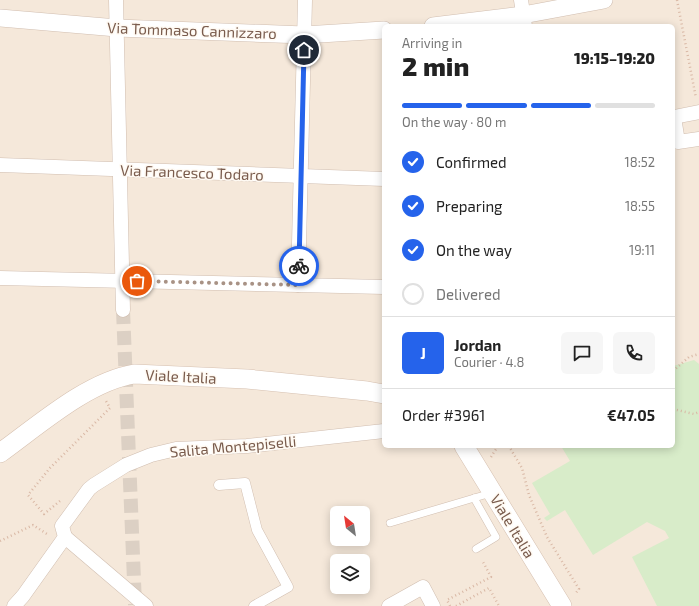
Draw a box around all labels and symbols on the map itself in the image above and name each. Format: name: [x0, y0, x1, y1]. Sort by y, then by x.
street label: Via Tommaso Cannizzaro: [107, 18, 277, 42]
pin: [287, 33, 321, 67]
street label: Via Francesco Todaro: [120, 160, 264, 184]
courier: [279, 246, 319, 286]
pin: [120, 264, 154, 298]
street label: Viale Italia: [145, 365, 217, 387]
street label: Salita Montepiselli: [169, 431, 297, 461]
street label: Viale Italia: [487, 491, 539, 561]
north arrow: [330, 506, 370, 546]

